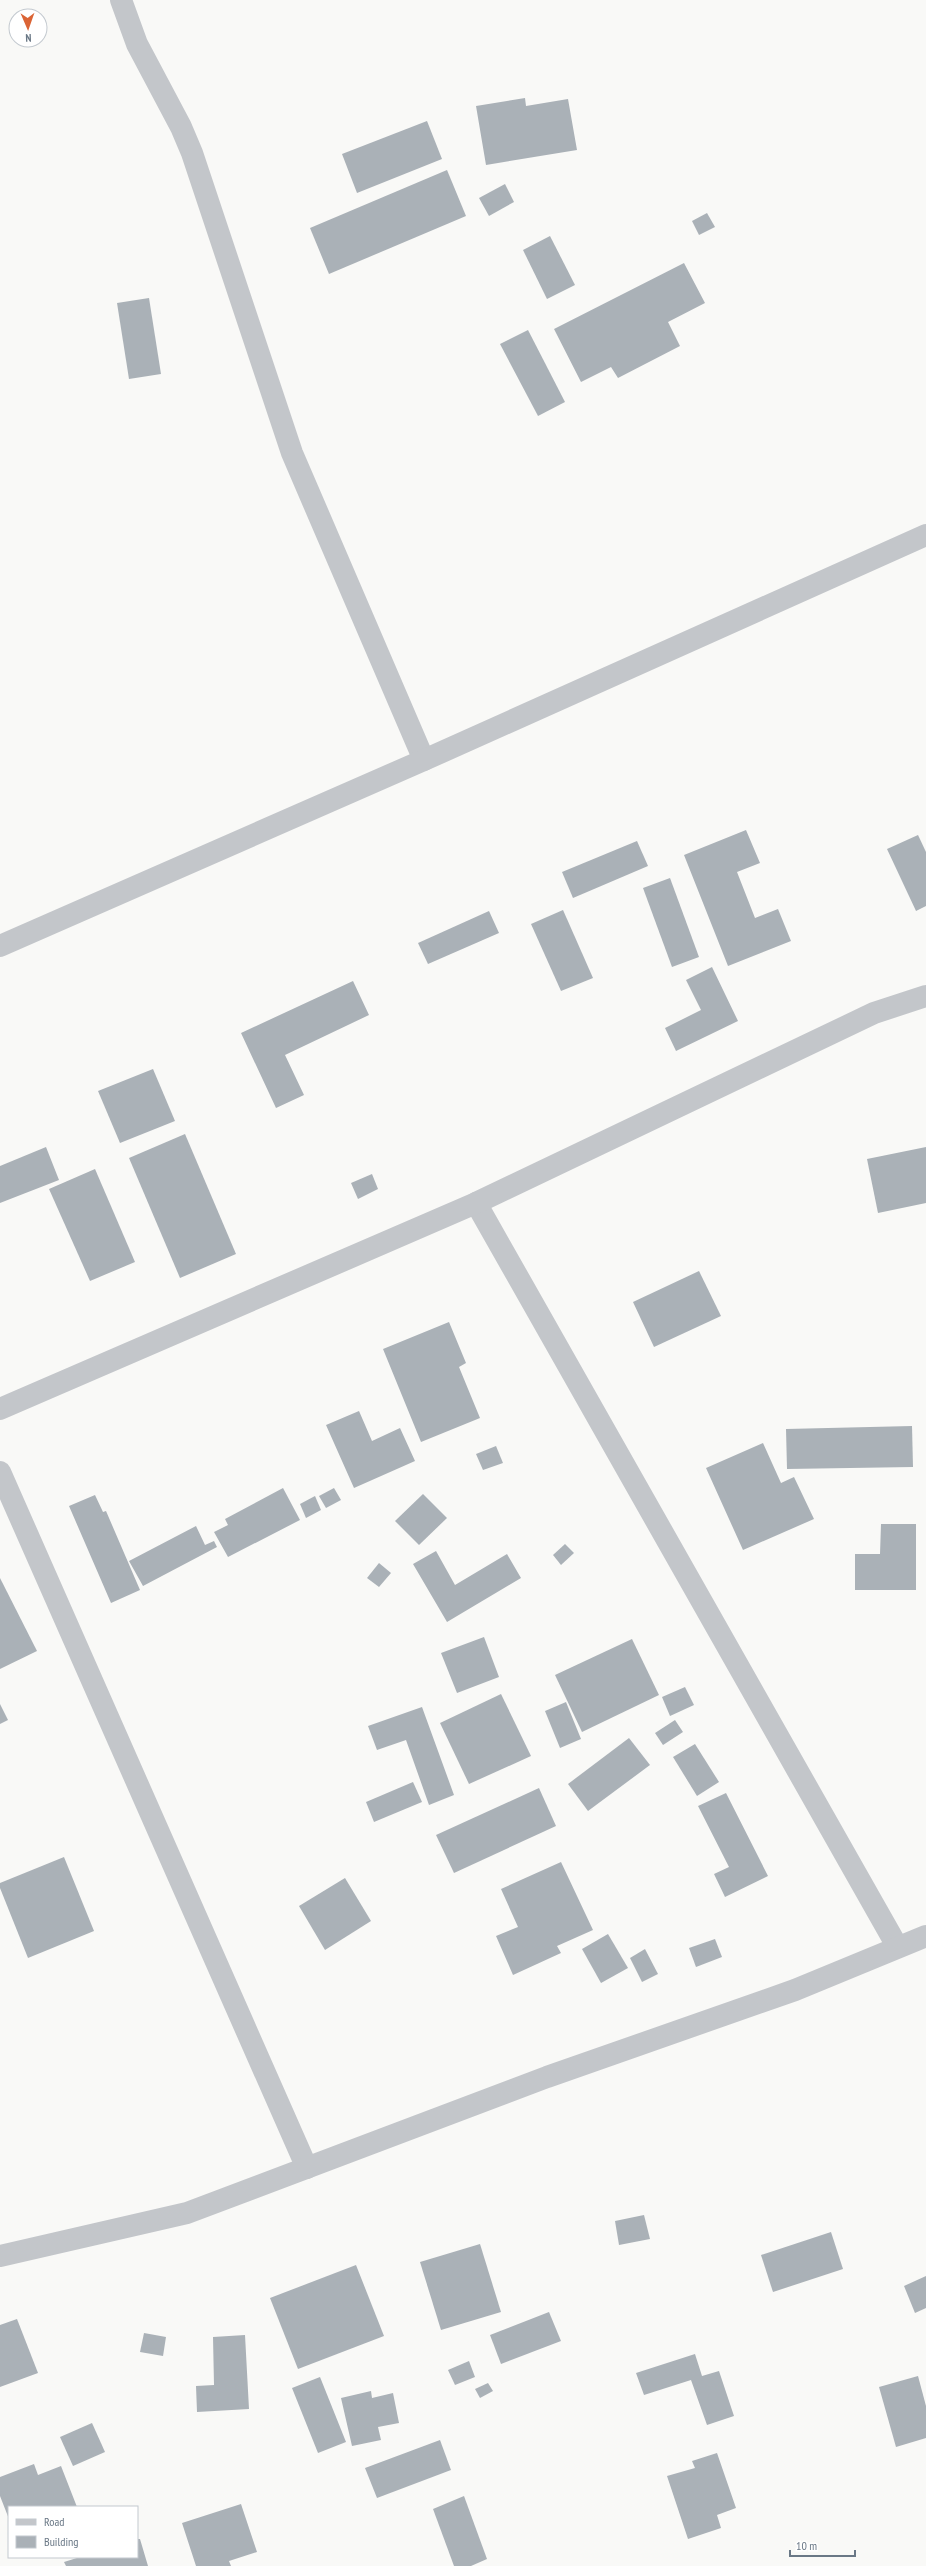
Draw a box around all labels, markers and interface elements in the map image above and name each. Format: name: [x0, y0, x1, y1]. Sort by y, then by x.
north arrow: [8, 8, 48, 48]
text: N: [25, 31, 32, 45]
legend: [8, 2506, 138, 2558]
text: Road: [44, 2514, 64, 2529]
scale bar: [790, 2532, 855, 2558]
text: Building: [44, 2534, 79, 2549]
text: 10 m: [796, 2538, 817, 2553]

